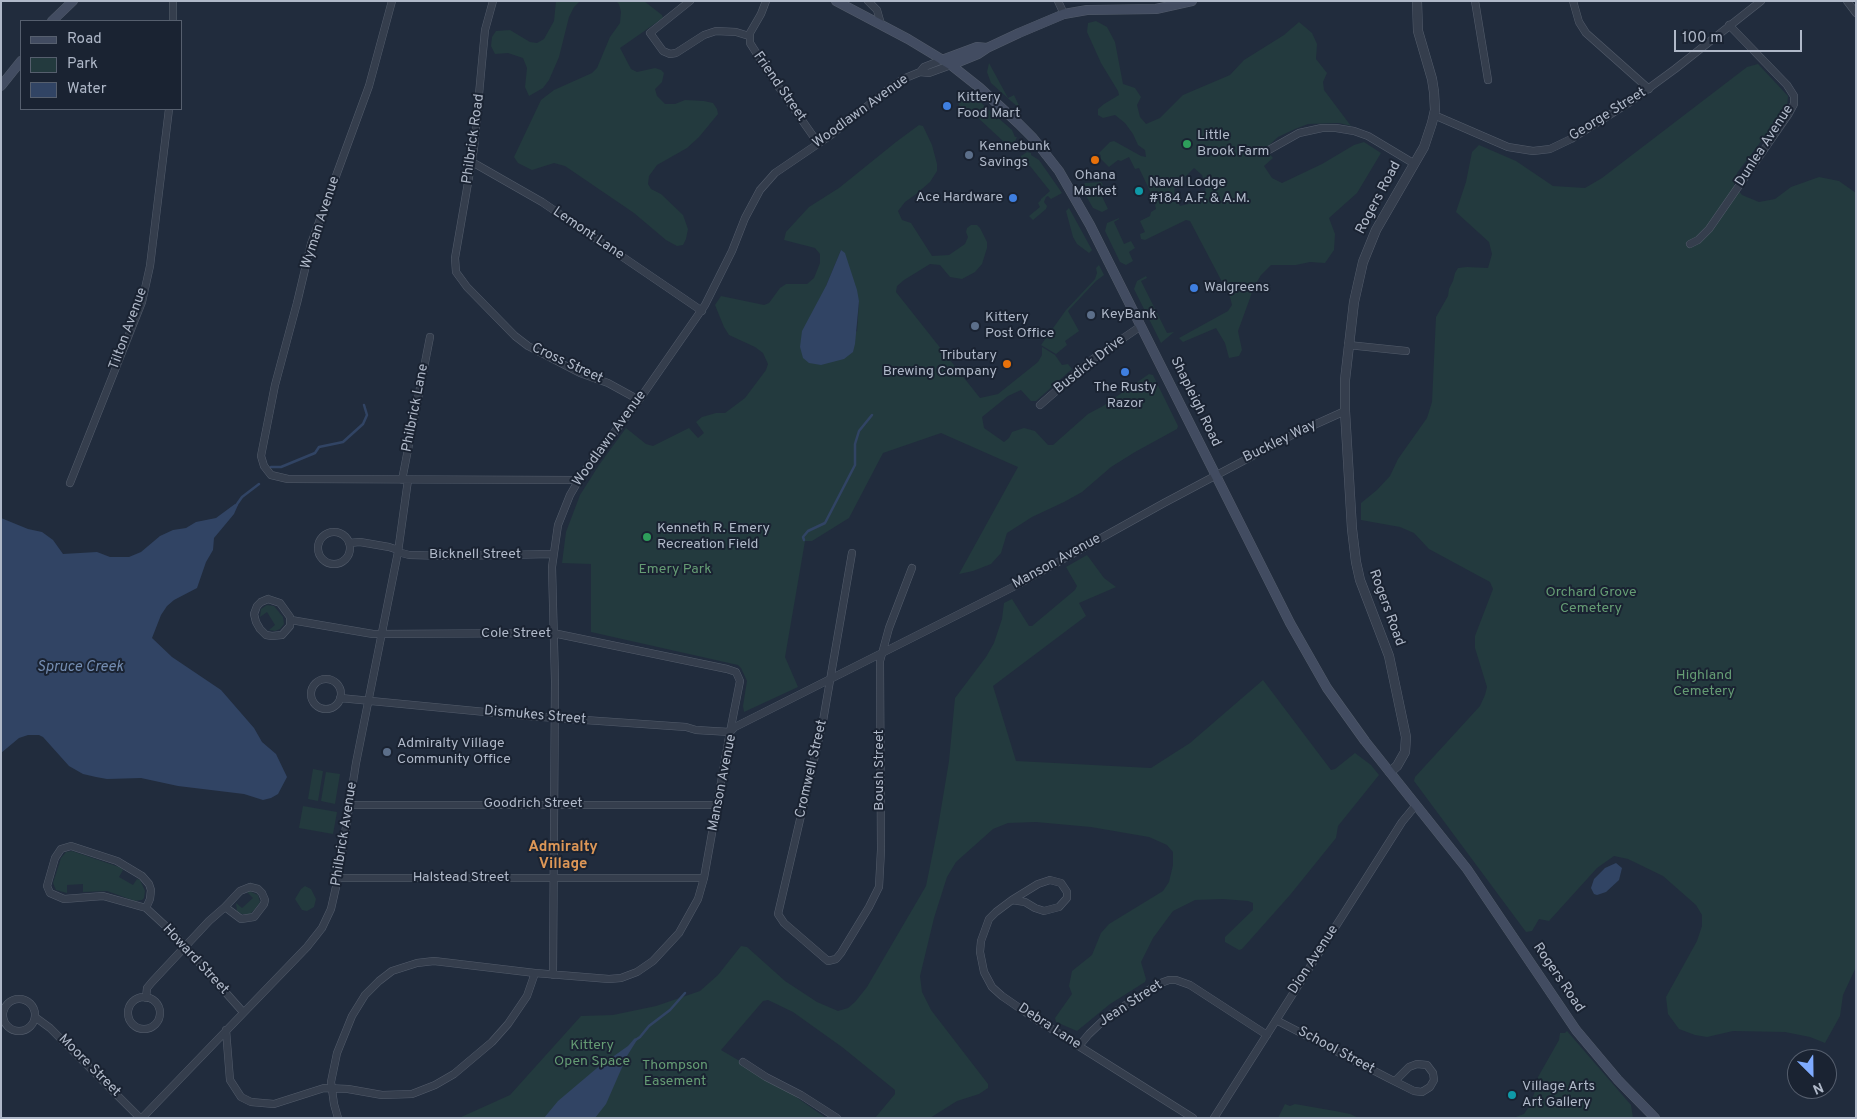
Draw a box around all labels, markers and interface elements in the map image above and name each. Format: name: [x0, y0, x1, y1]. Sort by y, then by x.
legend: [20, 20, 182, 110]
scale bar: [1677, 20, 1804, 52]
text: 100 m: [1682, 29, 1723, 48]
text: Road: [67, 30, 102, 49]
street label: Friend Street: [749, 49, 809, 125]
text: Park: [67, 55, 98, 74]
street label: Woodlawn Avenue: [810, 72, 912, 152]
text: Water: [67, 80, 106, 99]
street label: George Street: [1566, 85, 1650, 145]
place label: Kittery Food Mart: [957, 90, 1020, 122]
street label: Philbrick Road: [459, 93, 489, 185]
marker: Kittery Food Mart: [941, 100, 953, 112]
street label: Dunlea Avenue: [1732, 102, 1798, 190]
place label: Little Brook Farm: [1197, 128, 1269, 160]
marker: Little Brook Farm: [1181, 138, 1193, 150]
place label: Kennebunk Savings: [979, 139, 1050, 172]
marker: Kennebunk Savings: [963, 149, 975, 161]
marker: Ohana Market: [1089, 154, 1101, 166]
street label: Rogers Road: [1353, 159, 1405, 237]
place label: Ohana Market: [1073, 168, 1117, 200]
street label: Wyman Avenue: [298, 174, 344, 272]
place label: Naval Lodge #184 A.F. & A.M.: [1149, 175, 1250, 208]
marker: Naval Lodge #184 A.F. & A.M.: [1133, 185, 1145, 197]
place label: Ace Hardware: [916, 190, 1003, 206]
marker: Ace Hardware: [1007, 192, 1019, 204]
street label: Lemont Lane: [549, 204, 627, 264]
place label: Walgreens: [1204, 280, 1269, 296]
marker: Walgreens: [1188, 282, 1200, 294]
street label: Tilton Avenue: [106, 286, 152, 372]
place label: KeyBank: [1101, 307, 1157, 323]
marker: KeyBank: [1085, 309, 1097, 321]
place label: Kittery Post Office: [985, 310, 1054, 342]
marker: Kittery Post Office: [969, 320, 981, 332]
street label: Busdick Drive: [1051, 332, 1129, 398]
street label: Cross Street: [529, 340, 605, 388]
place label: Tributary Brewing Company: [883, 348, 997, 381]
street label: Shapleigh Road: [1166, 354, 1224, 450]
marker: Tributary Brewing Company: [1001, 358, 1013, 370]
street label: Philbrick Lane: [399, 363, 433, 453]
marker: The Rusty Razor: [1119, 366, 1131, 378]
place label: The Rusty Razor: [1094, 380, 1156, 412]
street label: Woodlawn Avenue: [570, 388, 650, 490]
street label: Buckley Way: [1241, 417, 1319, 467]
place label: Kenneth R. Emery Recreation Field: [657, 521, 770, 554]
marker: Kenneth R. Emery Recreation Field: [641, 531, 653, 543]
street label: Manson Avenue: [1010, 531, 1104, 593]
street label: Bicknell Street: [429, 547, 521, 563]
park label: Emery Park: [638, 562, 712, 578]
street label: Rogers Road: [1364, 568, 1408, 648]
park label: Orchard Grove Cemetery: [1545, 585, 1637, 618]
street label: Cole Street: [481, 626, 551, 642]
water label: Spruce Creek: [37, 659, 123, 677]
park label: Highland Cemetery: [1673, 668, 1735, 700]
street label: Dismukes Street: [483, 703, 587, 729]
street label: Cromwell Street: [793, 718, 831, 820]
street label: Boush Street: [872, 729, 888, 811]
street label: Manson Avenue: [705, 733, 741, 833]
place label: Admiralty Village Community Office: [397, 736, 511, 769]
marker: Admiralty Village Community Office: [381, 746, 393, 758]
street label: Philbrick Avenue: [328, 781, 362, 887]
street label: Goodrich Street: [483, 796, 583, 812]
district label: Admiralty Village: [528, 839, 598, 874]
street label: Halstead Street: [413, 870, 509, 886]
street label: Howard Street: [158, 921, 232, 999]
street label: Dion Avenue: [1285, 922, 1343, 998]
street label: Rogers Road: [1529, 940, 1587, 1016]
street label: Jean Street: [1096, 977, 1166, 1031]
street label: Debra Lane: [1014, 1000, 1084, 1054]
street label: School Street: [1295, 1024, 1377, 1078]
street label: Moore Street: [54, 1031, 124, 1101]
park label: Kittery Open Space: [554, 1038, 630, 1070]
north arrow: [1787, 1049, 1837, 1099]
park label: Thompson Easement: [642, 1058, 708, 1090]
text: N: [1810, 1078, 1826, 1097]
place label: Village Arts Art Gallery: [1522, 1079, 1595, 1112]
marker: Village Arts Art Gallery: [1506, 1089, 1518, 1101]

